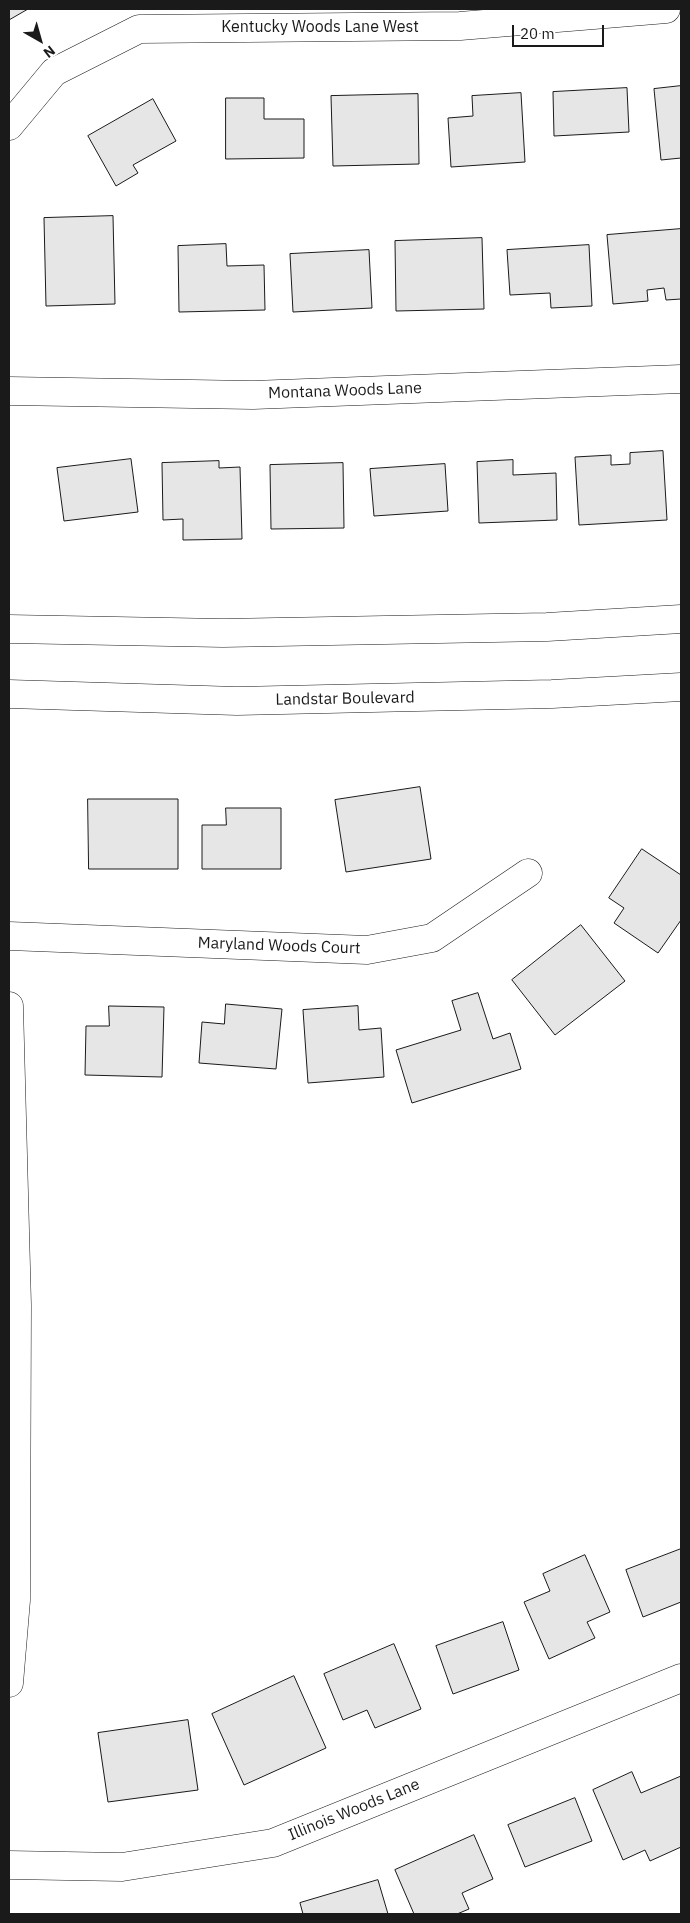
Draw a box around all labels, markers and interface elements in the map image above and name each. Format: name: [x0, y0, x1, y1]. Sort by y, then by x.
north arrow: [15, 15, 65, 65]
scale bar: [515, 15, 608, 47]
street label: Kentucky Woods Lane West: [221, 17, 419, 37]
text: 20 m: [520, 24, 555, 43]
text: N: [40, 42, 59, 62]
street label: Montana Woods Lane: [268, 379, 422, 403]
street label: Landstar Boulevard: [275, 688, 415, 710]
street label: Maryland Woods Court: [197, 934, 361, 958]
street label: Illinois Woods Lane: [286, 1775, 422, 1845]

